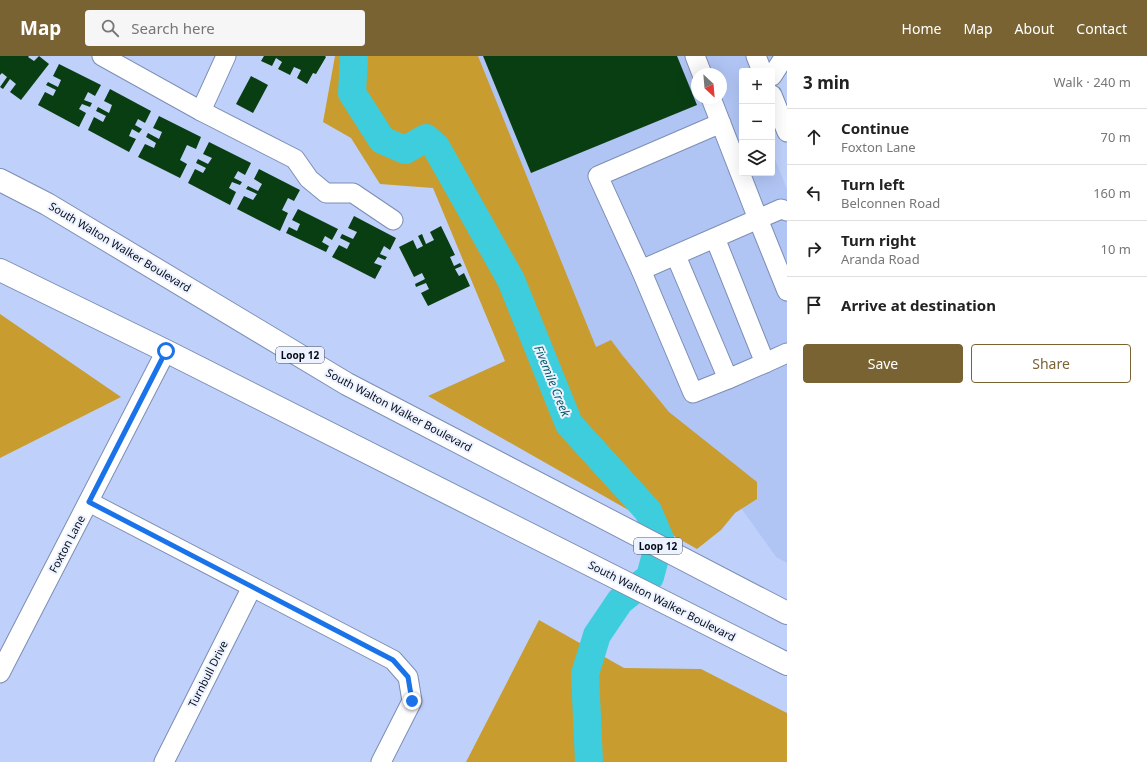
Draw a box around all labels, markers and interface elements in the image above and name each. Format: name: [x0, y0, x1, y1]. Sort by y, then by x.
search box: [85, 10, 365, 46]
text: Map: [20, 15, 61, 41]
icon: search: [99, 17, 121, 39]
text: Search here: [131, 18, 215, 38]
text: Home: [902, 19, 941, 38]
text: Map: [963, 19, 993, 38]
text: About: [1015, 19, 1054, 38]
text: Contact: [1076, 19, 1127, 38]
north arrow: [691, 68, 727, 104]
map controls: [739, 68, 775, 176]
button: +: [739, 68, 775, 104]
text: 3 min: [803, 71, 850, 94]
text: Walk · 240 m: [1053, 73, 1131, 91]
button: −: [739, 104, 775, 140]
text: Continue: [841, 118, 909, 138]
icon: ahead: [803, 126, 825, 148]
text: 70 m: [1101, 128, 1131, 146]
text: Foxton Lane: [841, 138, 916, 156]
button: layers: [739, 140, 775, 176]
text: Turn left: [841, 174, 905, 194]
icon: left: [803, 182, 825, 204]
text: 160 m: [1093, 184, 1131, 202]
text: Belconnen Road: [841, 194, 940, 212]
street label: South Walton Walker Boulevard: [46, 198, 194, 295]
text: Turn right: [841, 230, 916, 250]
icon: right: [803, 238, 825, 260]
text: 10 m: [1101, 240, 1131, 258]
text: Aranda Road: [841, 250, 920, 268]
icon: arrive: [803, 294, 825, 316]
text: Arrive at destination: [841, 295, 996, 315]
route start: [157, 342, 175, 360]
water label: Fivemile Creek: [530, 343, 575, 420]
button: Save: [803, 344, 963, 383]
button: Share: [971, 344, 1131, 383]
road number: Loop 12: [276, 347, 324, 363]
street label: South Walton Walker Boulevard: [324, 365, 475, 454]
street label: Foxton Lane: [45, 512, 88, 575]
road number: Loop 12: [634, 538, 682, 554]
street label: South Walton Walker Boulevard: [586, 557, 738, 644]
street label: Turnbull Drive: [184, 638, 231, 710]
route end: [403, 692, 421, 710]

